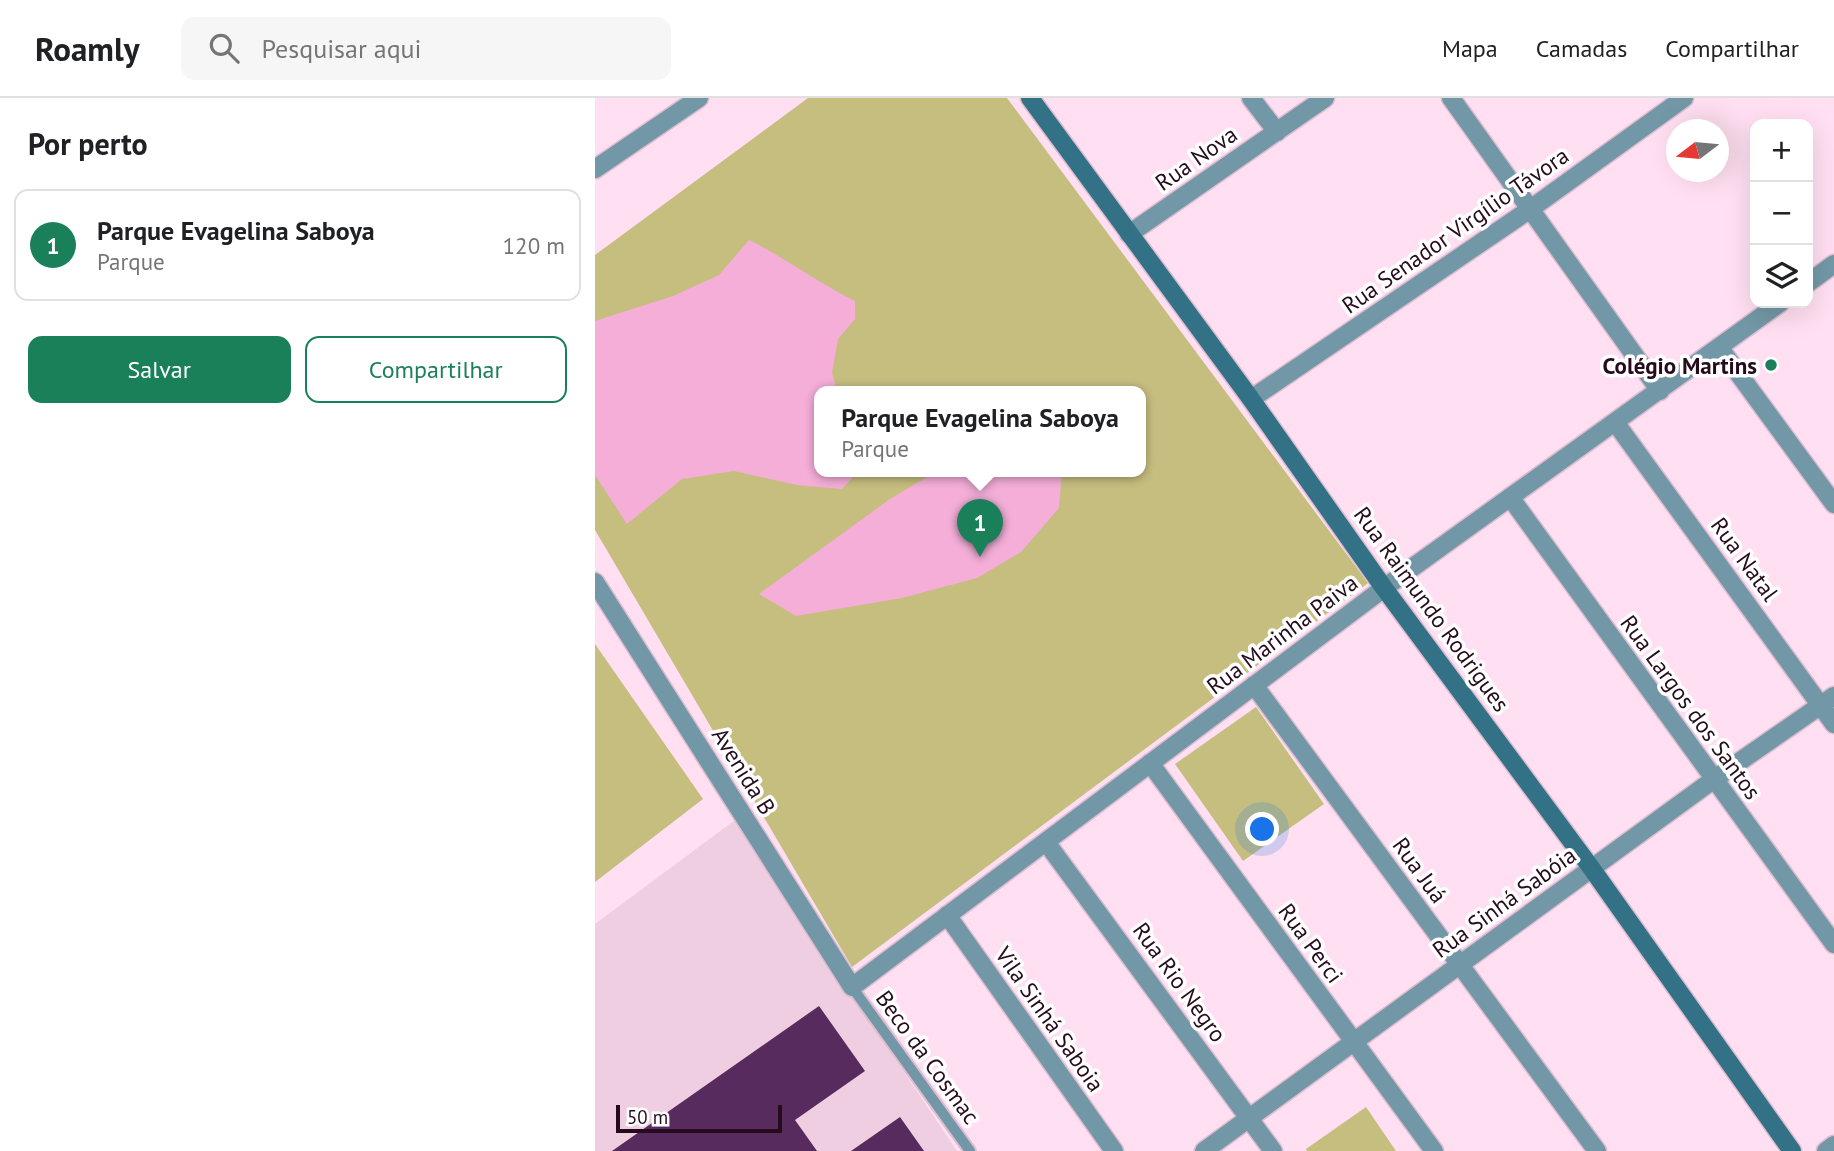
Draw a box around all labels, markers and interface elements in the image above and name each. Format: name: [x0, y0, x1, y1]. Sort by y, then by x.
search box: [181, 17, 671, 80]
text: Roamly: [35, 27, 139, 70]
icon: search: [205, 29, 243, 67]
text: Pesquisar aqui: [261, 32, 422, 65]
text: Mapa: [1442, 33, 1498, 64]
text: Camadas: [1536, 33, 1627, 64]
text: Compartilhar: [1665, 33, 1799, 64]
street label: Rua Nova: [1149, 119, 1243, 197]
north arrow: [1666, 119, 1729, 182]
map controls: [1750, 119, 1813, 308]
button: +: [1750, 119, 1813, 182]
text: Por perto: [28, 124, 148, 163]
street label: Rua Senador Virgílio Távora: [1336, 141, 1574, 319]
button: −: [1750, 182, 1813, 245]
text: Parque Evagelina Saboya: [97, 214, 375, 247]
text: 1: [46, 231, 60, 260]
text: 120 m: [503, 231, 565, 260]
button: layers: [1750, 245, 1813, 308]
text: Parque: [97, 247, 165, 276]
button: Salvar: [28, 336, 291, 403]
button: Compartilhar: [305, 336, 567, 403]
place label: Colégio Martins: [1603, 351, 1757, 380]
marker: Colégio Martins: [1763, 357, 1779, 373]
popup: [814, 386, 1146, 477]
text: Parque Evagelina Saboya: [841, 401, 1119, 434]
text: Parque: [841, 434, 909, 463]
pin: 1: [957, 499, 1003, 557]
street label: Rua Raimundo Rodrigues: [1348, 501, 1516, 717]
street label: Rua Natal: [1705, 512, 1785, 607]
street label: Rua Marinha Paiva: [1201, 568, 1363, 700]
street label: Rua Largos dos Santos: [1614, 609, 1768, 805]
street label: Avenida B: [706, 722, 782, 820]
your location: [1245, 812, 1279, 846]
street label: Rua Juá: [1387, 832, 1453, 908]
street label: Rua Sinhá Sabóia: [1427, 840, 1581, 964]
street label: Rua Perci: [1272, 897, 1350, 989]
street label: Rua Rio Negro: [1127, 916, 1233, 1048]
street label: Vila Sinhá Saboia: [989, 940, 1111, 1097]
street label: Beco da Cosmac: [870, 985, 986, 1129]
scale bar: [616, 1102, 782, 1134]
text: 50 m: [627, 1105, 668, 1129]

